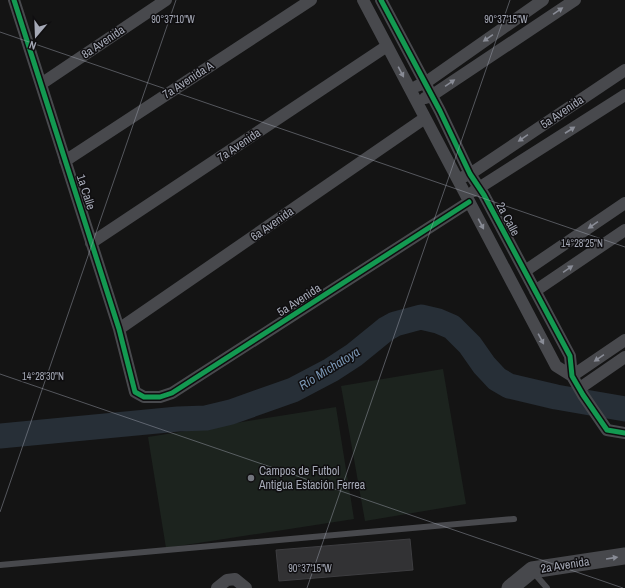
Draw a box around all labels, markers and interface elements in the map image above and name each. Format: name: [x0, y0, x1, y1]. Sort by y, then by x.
one-way arrow: [553, 7, 564, 15]
text: 90°37'10"W: [151, 13, 195, 26]
text: 90°37'15"W: [484, 13, 528, 26]
north arrow: [16, 16, 56, 56]
street label: 8a Avenida: [78, 21, 128, 62]
one-way arrow: [483, 34, 493, 42]
text: N: [27, 38, 38, 53]
street label: 7a Avenida A: [159, 57, 217, 102]
one-way arrow: [397, 66, 404, 77]
one-way arrow: [445, 79, 455, 87]
street label: 5a Avenida: [537, 91, 587, 132]
street label: 7a Avenida: [214, 124, 264, 165]
one-way arrow: [565, 126, 575, 134]
one-way arrow: [518, 134, 528, 142]
street label: 1a Calle: [73, 172, 99, 212]
street label: 2a Calle: [492, 199, 524, 239]
street label: 6a Avenida: [247, 203, 297, 245]
one-way arrow: [478, 218, 484, 230]
one-way arrow: [588, 221, 598, 229]
text: 14°28'25"N: [561, 237, 603, 250]
one-way arrow: [562, 265, 573, 273]
street label: 5a Avenida: [274, 280, 324, 320]
one-way arrow: [538, 333, 545, 345]
water label: Río Michatoya: [296, 343, 363, 394]
one-way arrow: [593, 354, 604, 362]
text: 14°28'30"N: [22, 370, 64, 383]
place label: Campos de Futbol Antigua Estación Ferrea: [258, 463, 366, 493]
marker: Campos de Futbol Antigua Estación Ferrea: [246, 473, 256, 483]
street label: 2a Avenida: [540, 553, 591, 577]
one-way arrow: [606, 555, 618, 561]
text: 90°37'15"W: [288, 562, 332, 575]

